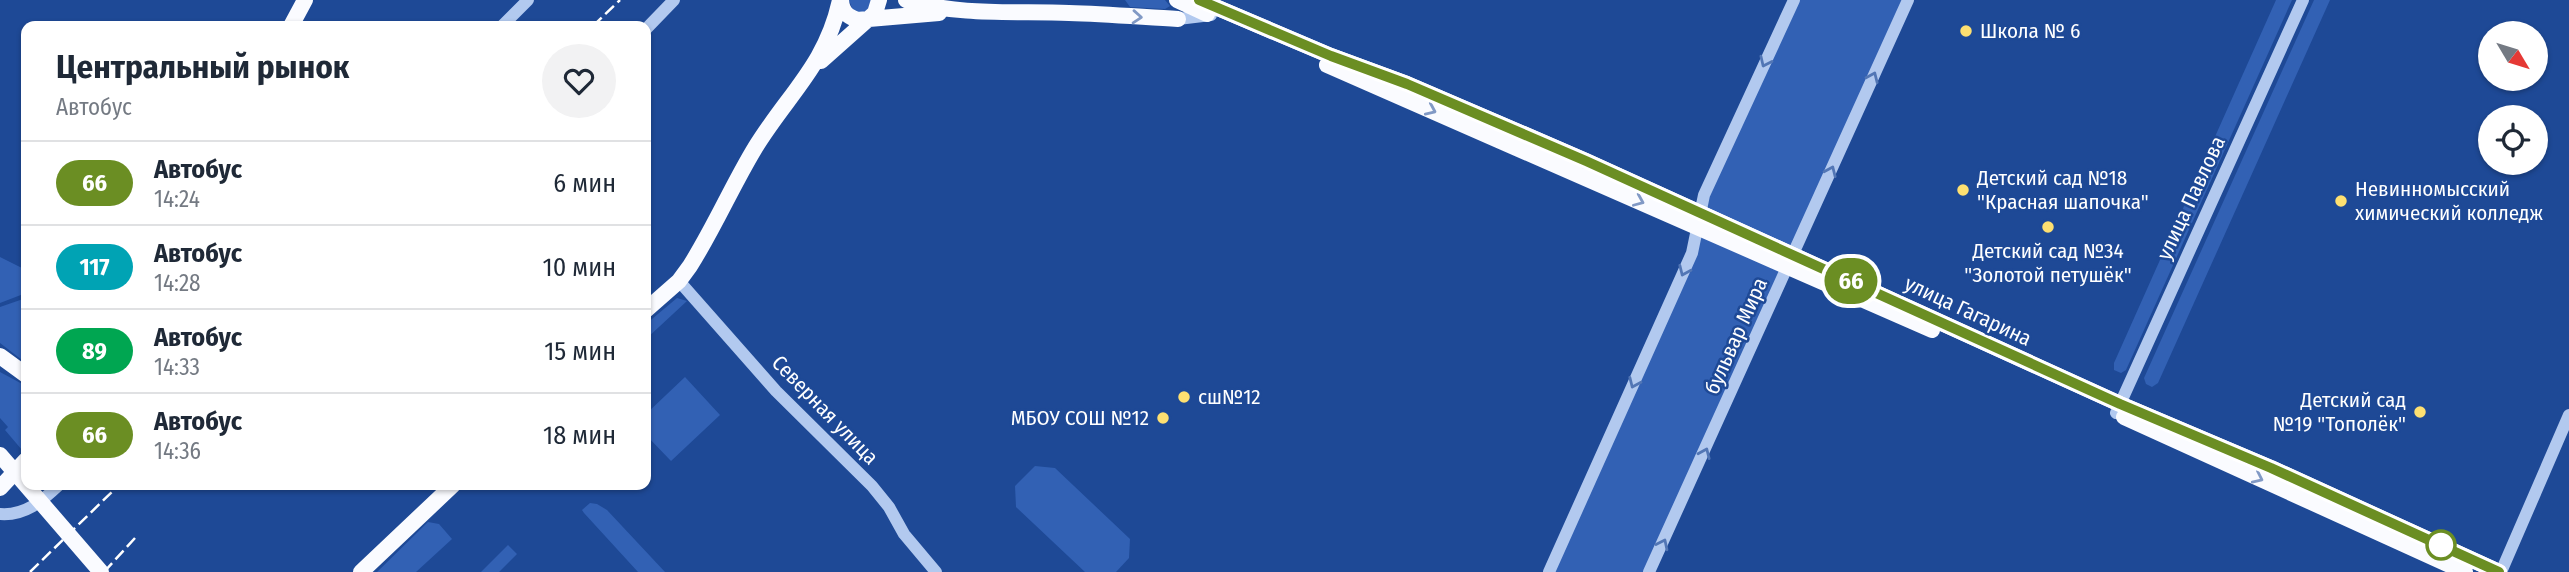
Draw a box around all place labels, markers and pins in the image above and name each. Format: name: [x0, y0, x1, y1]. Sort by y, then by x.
place label: Школа № 6: [1980, 18, 2080, 44]
marker: Школа № 6: [1958, 23, 1974, 39]
place label: Детский сад №18 "Красная шапочка": [1976, 165, 2149, 215]
place label: Невинномысский химический колледж: [2355, 176, 2543, 226]
marker: Детский сад №18 "Красная шапочка": [1955, 182, 1971, 198]
marker: Невинномысский химический колледж: [2333, 193, 2349, 209]
marker: Детский сад №34 "Золотой петушёк": [2040, 219, 2056, 235]
place label: Детский сад №34 "Золотой петушёк": [1964, 238, 2132, 288]
place label: сш№12: [1198, 384, 1261, 410]
place label: Детский сад №19 "Тополёк": [2273, 387, 2406, 437]
marker: сш№12: [1176, 389, 1192, 405]
marker: Детский сад №19 "Тополёк": [2412, 404, 2428, 420]
place label: МБОУ СОШ №12: [1011, 405, 1149, 431]
marker: МБОУ СОШ №12: [1155, 410, 1171, 426]
unlabelled marker: [2426, 530, 2456, 560]

